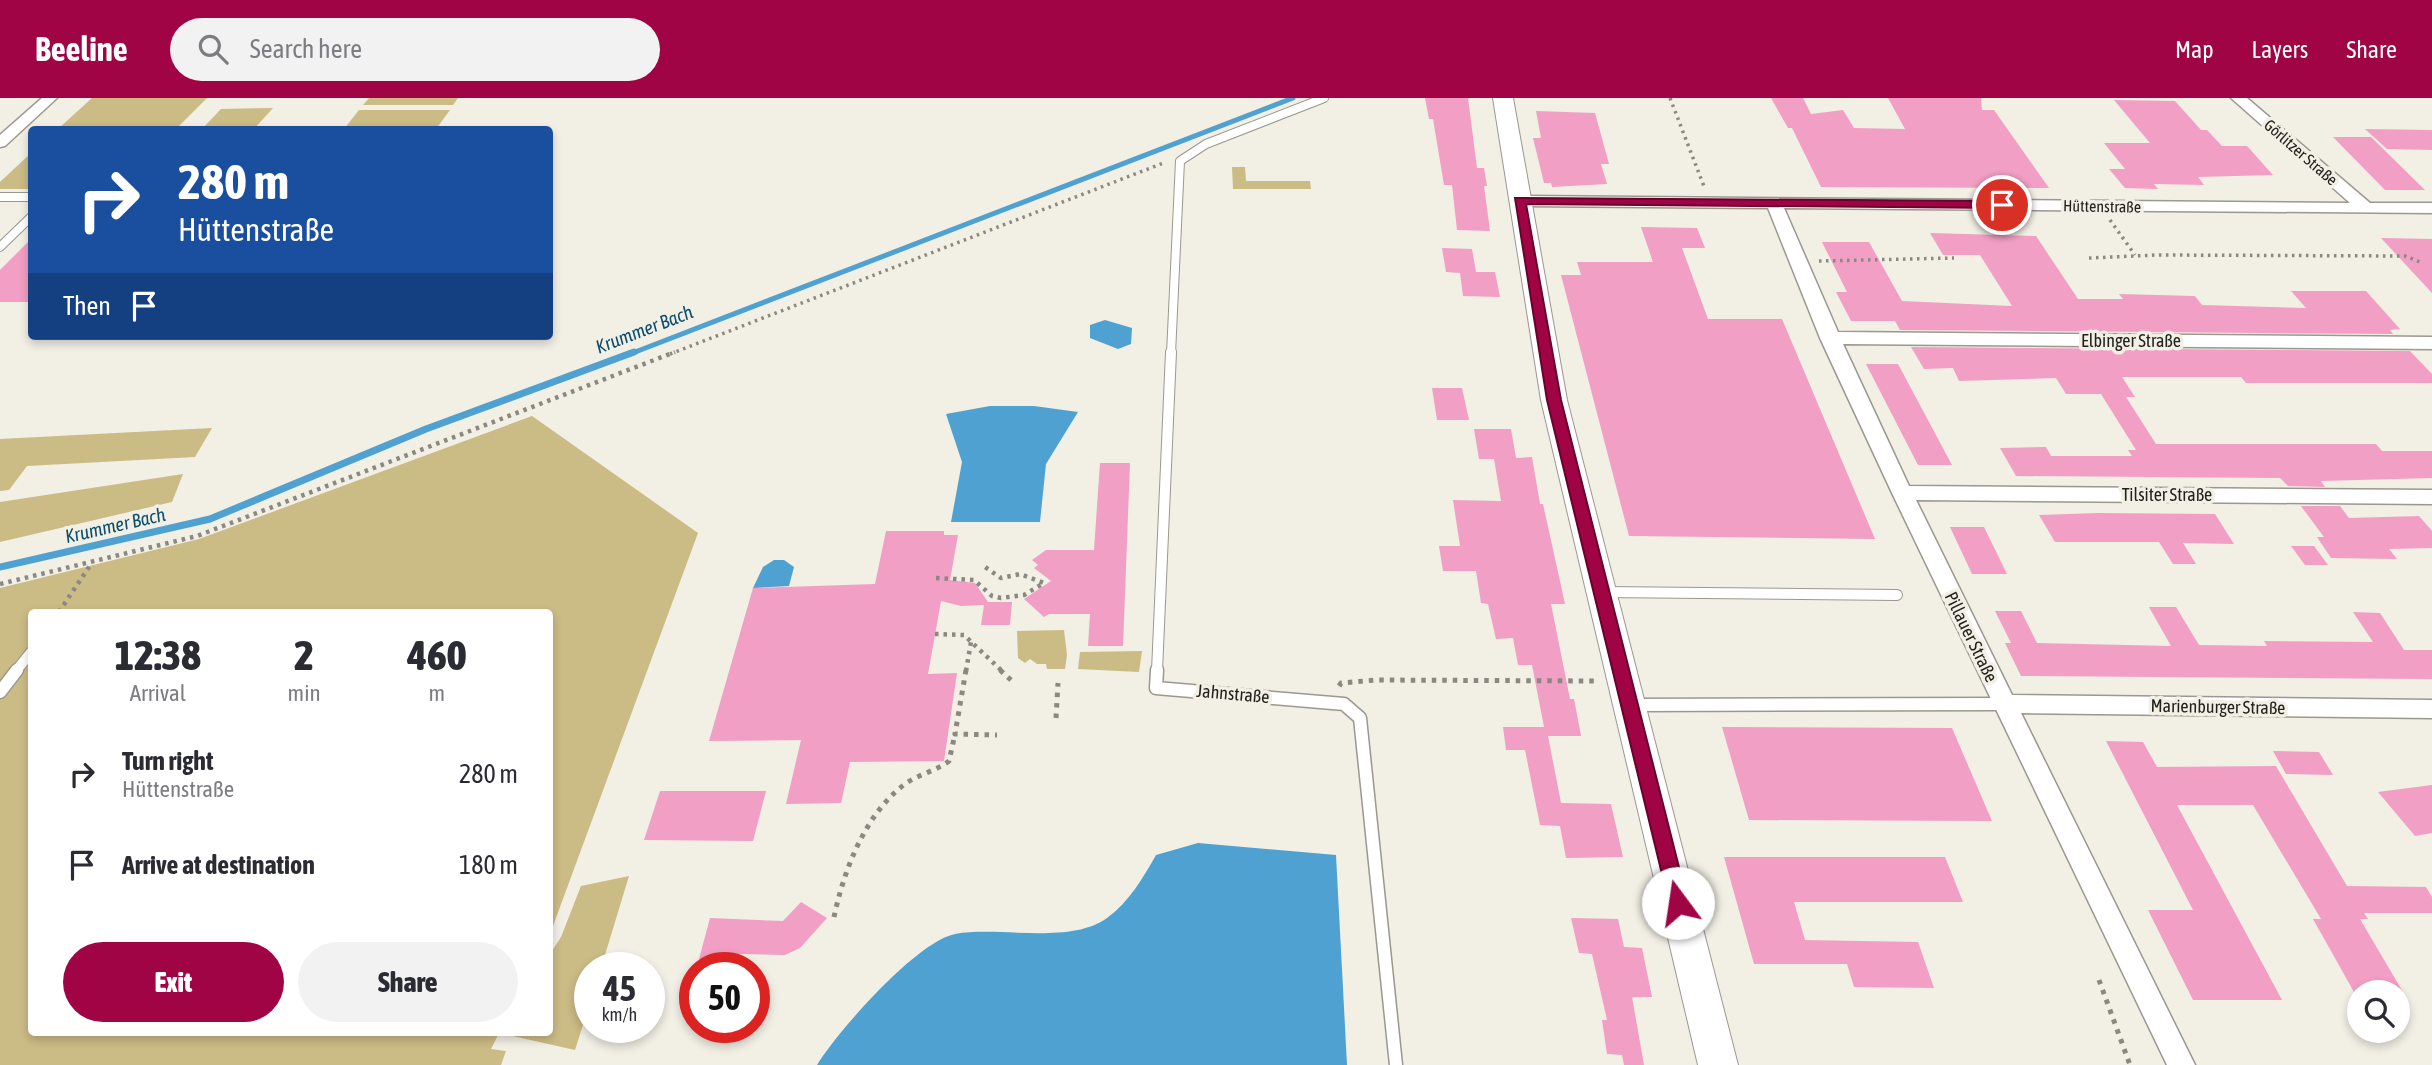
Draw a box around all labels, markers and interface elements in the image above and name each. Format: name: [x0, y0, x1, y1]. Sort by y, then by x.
search box: [170, 18, 660, 81]
text: Beeline: [35, 30, 128, 68]
icon: search: [194, 30, 232, 68]
text: Search here: [250, 34, 362, 64]
text: Map: [2175, 36, 2214, 63]
text: Layers: [2252, 36, 2308, 63]
text: Share: [2346, 36, 2397, 63]
street label: Görlitzer Straße: [2261, 115, 2341, 189]
text: 280 m: [178, 153, 289, 209]
icon: right: [63, 154, 154, 245]
pin: [1972, 175, 2032, 235]
icon: arrive: [1983, 186, 2021, 224]
street label: Hüttenstraße: [2063, 196, 2141, 216]
text: Hüttenstraße: [178, 211, 334, 248]
icon: arrive: [125, 287, 163, 325]
text: Then: [63, 291, 111, 321]
water label: Krummer Bach: [592, 300, 696, 358]
street label: Elbinger Straße: [2081, 330, 2181, 351]
street label: Tilsiter Straße: [2122, 484, 2212, 505]
water label: Krummer Bach: [63, 503, 167, 547]
street label: Pillauer Straße: [1941, 588, 2002, 685]
text: 12:38: [115, 631, 201, 679]
text: 2: [294, 631, 314, 679]
text: 460: [407, 631, 466, 679]
text: Arrival: [130, 680, 186, 706]
text: min: [288, 680, 321, 706]
text: m: [429, 680, 445, 706]
street label: Jahnstraße: [1196, 680, 1270, 707]
street label: Marienburger Straße: [2150, 695, 2286, 718]
text: Turn right: [122, 746, 213, 776]
icon: right: [63, 755, 101, 793]
text: 280 m: [459, 759, 518, 789]
text: Hüttenstraße: [122, 776, 234, 802]
icon: arrive: [63, 846, 101, 884]
text: Arrive at destination: [122, 850, 315, 880]
text: 180 m: [459, 850, 518, 880]
position arrow: [1641, 866, 1715, 940]
button: Exit: [63, 942, 284, 1022]
button: Share: [298, 942, 518, 1022]
speed limit sign: 50: [679, 952, 770, 1043]
text: 45: [603, 968, 636, 1008]
map controls: [2347, 980, 2410, 1043]
button: search: [2347, 980, 2410, 1043]
text: km/h: [602, 1004, 637, 1025]

